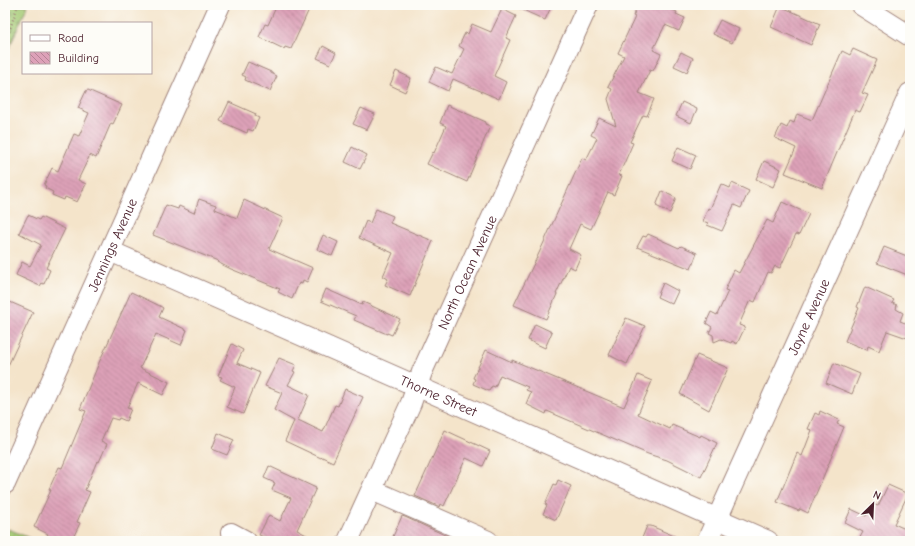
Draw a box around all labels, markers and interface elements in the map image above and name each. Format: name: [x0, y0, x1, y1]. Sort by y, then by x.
legend: [22, 22, 152, 74]
text: Road: [58, 31, 84, 45]
text: Building: [58, 51, 99, 65]
street label: Jennings Avenue: [84, 196, 141, 294]
street label: North Ocean Avenue: [434, 213, 501, 332]
street label: Jayne Avenue: [784, 276, 834, 358]
street label: Thorne Street: [397, 372, 480, 421]
north arrow: [853, 484, 893, 524]
text: N: [871, 488, 883, 503]

